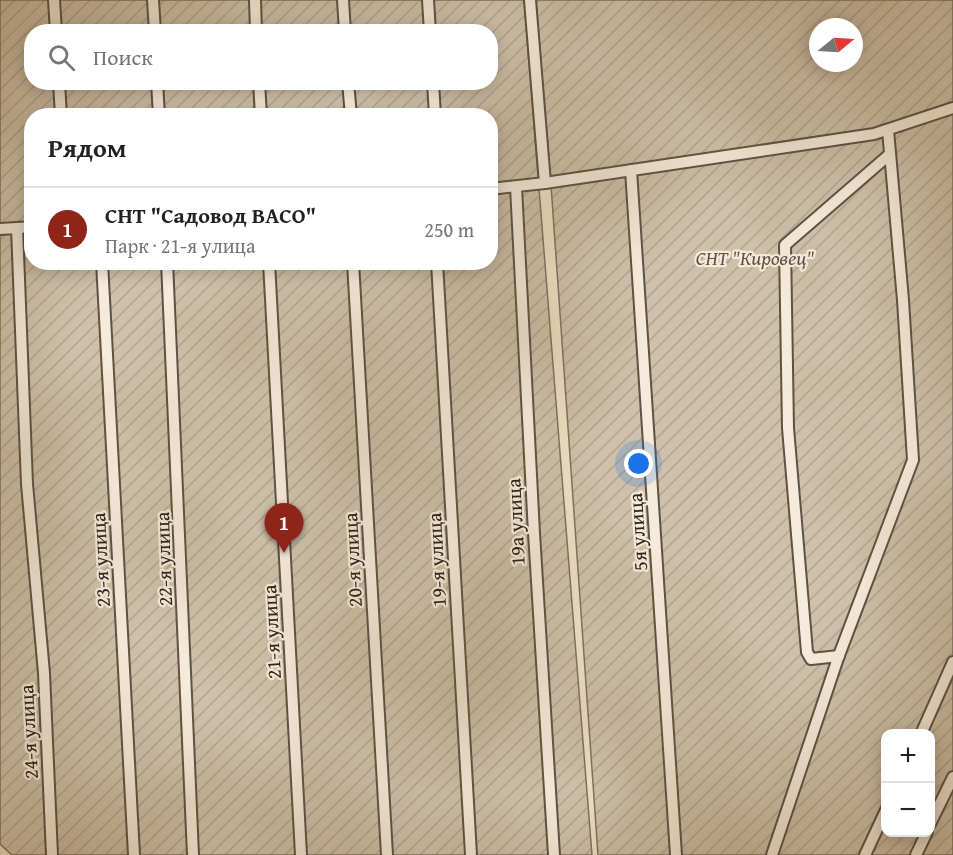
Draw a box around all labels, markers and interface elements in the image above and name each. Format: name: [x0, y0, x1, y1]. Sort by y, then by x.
north arrow: [809, 18, 863, 72]
search box: [24, 24, 498, 90]
icon: search: [45, 41, 78, 74]
text: Поиск: [93, 41, 153, 73]
text: Рядом: [48, 128, 126, 167]
text: СНТ "Садовод ВАСО": [105, 199, 316, 231]
text: 1: [62, 215, 73, 244]
text: 250 m: [424, 215, 474, 244]
text: Парк · 21-я улица: [105, 231, 255, 260]
park label: СНТ "Кировец": [696, 243, 814, 272]
your location: [624, 449, 653, 478]
street label: 19а улица: [498, 477, 532, 566]
street label: 5я улица: [620, 492, 654, 572]
pin: 1: [264, 504, 304, 553]
street label: 22-я улица: [147, 511, 179, 607]
street label: 23-я улица: [83, 512, 117, 608]
street label: 20-я улица: [335, 512, 369, 608]
street label: 19-я улица: [419, 512, 453, 608]
street label: 21-я улица: [254, 584, 288, 680]
street label: 24-я улица: [11, 684, 45, 780]
map controls: [881, 729, 935, 837]
button: +: [881, 729, 935, 783]
button: −: [881, 783, 935, 837]

